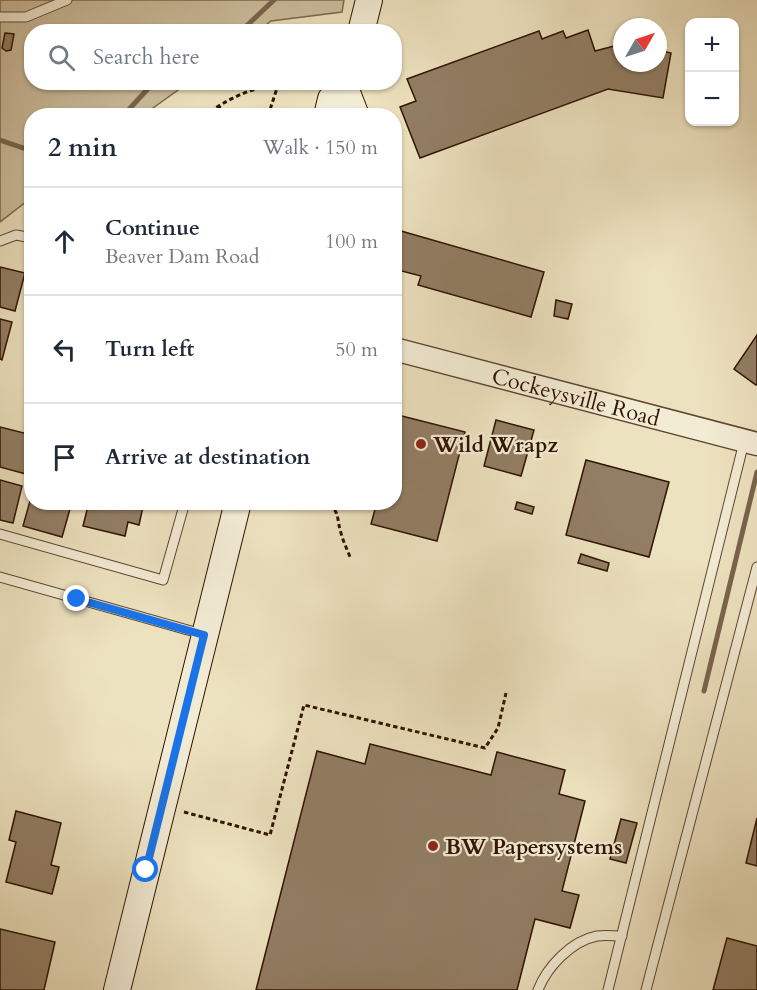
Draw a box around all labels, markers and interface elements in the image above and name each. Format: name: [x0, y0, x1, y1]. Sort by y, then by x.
north arrow: [613, 18, 667, 72]
map controls: [685, 18, 739, 126]
button: +: [685, 18, 739, 72]
search box: [24, 24, 402, 90]
icon: search: [45, 41, 78, 74]
text: Search here: [93, 42, 200, 72]
button: −: [685, 72, 739, 126]
text: 2 min: [48, 130, 117, 165]
text: Walk · 150 m: [263, 134, 378, 161]
text: Continue: [105, 213, 200, 243]
icon: ahead: [48, 225, 81, 258]
text: 100 m: [325, 228, 378, 255]
text: Beaver Dam Road: [105, 243, 259, 270]
icon: left: [48, 333, 81, 366]
text: Turn left: [105, 334, 194, 364]
text: 50 m: [335, 336, 378, 363]
street label: Cockeysville Road: [488, 361, 663, 434]
place label: Wild Wrapz: [432, 430, 558, 460]
marker: Wild Wrapz: [414, 437, 428, 451]
icon: arrive: [48, 441, 81, 474]
text: Arrive at destination: [105, 442, 310, 472]
route end: [63, 585, 89, 611]
place label: BW Papersystems: [445, 832, 622, 862]
marker: BW Papersystems: [426, 839, 440, 853]
route start: [132, 856, 158, 882]

